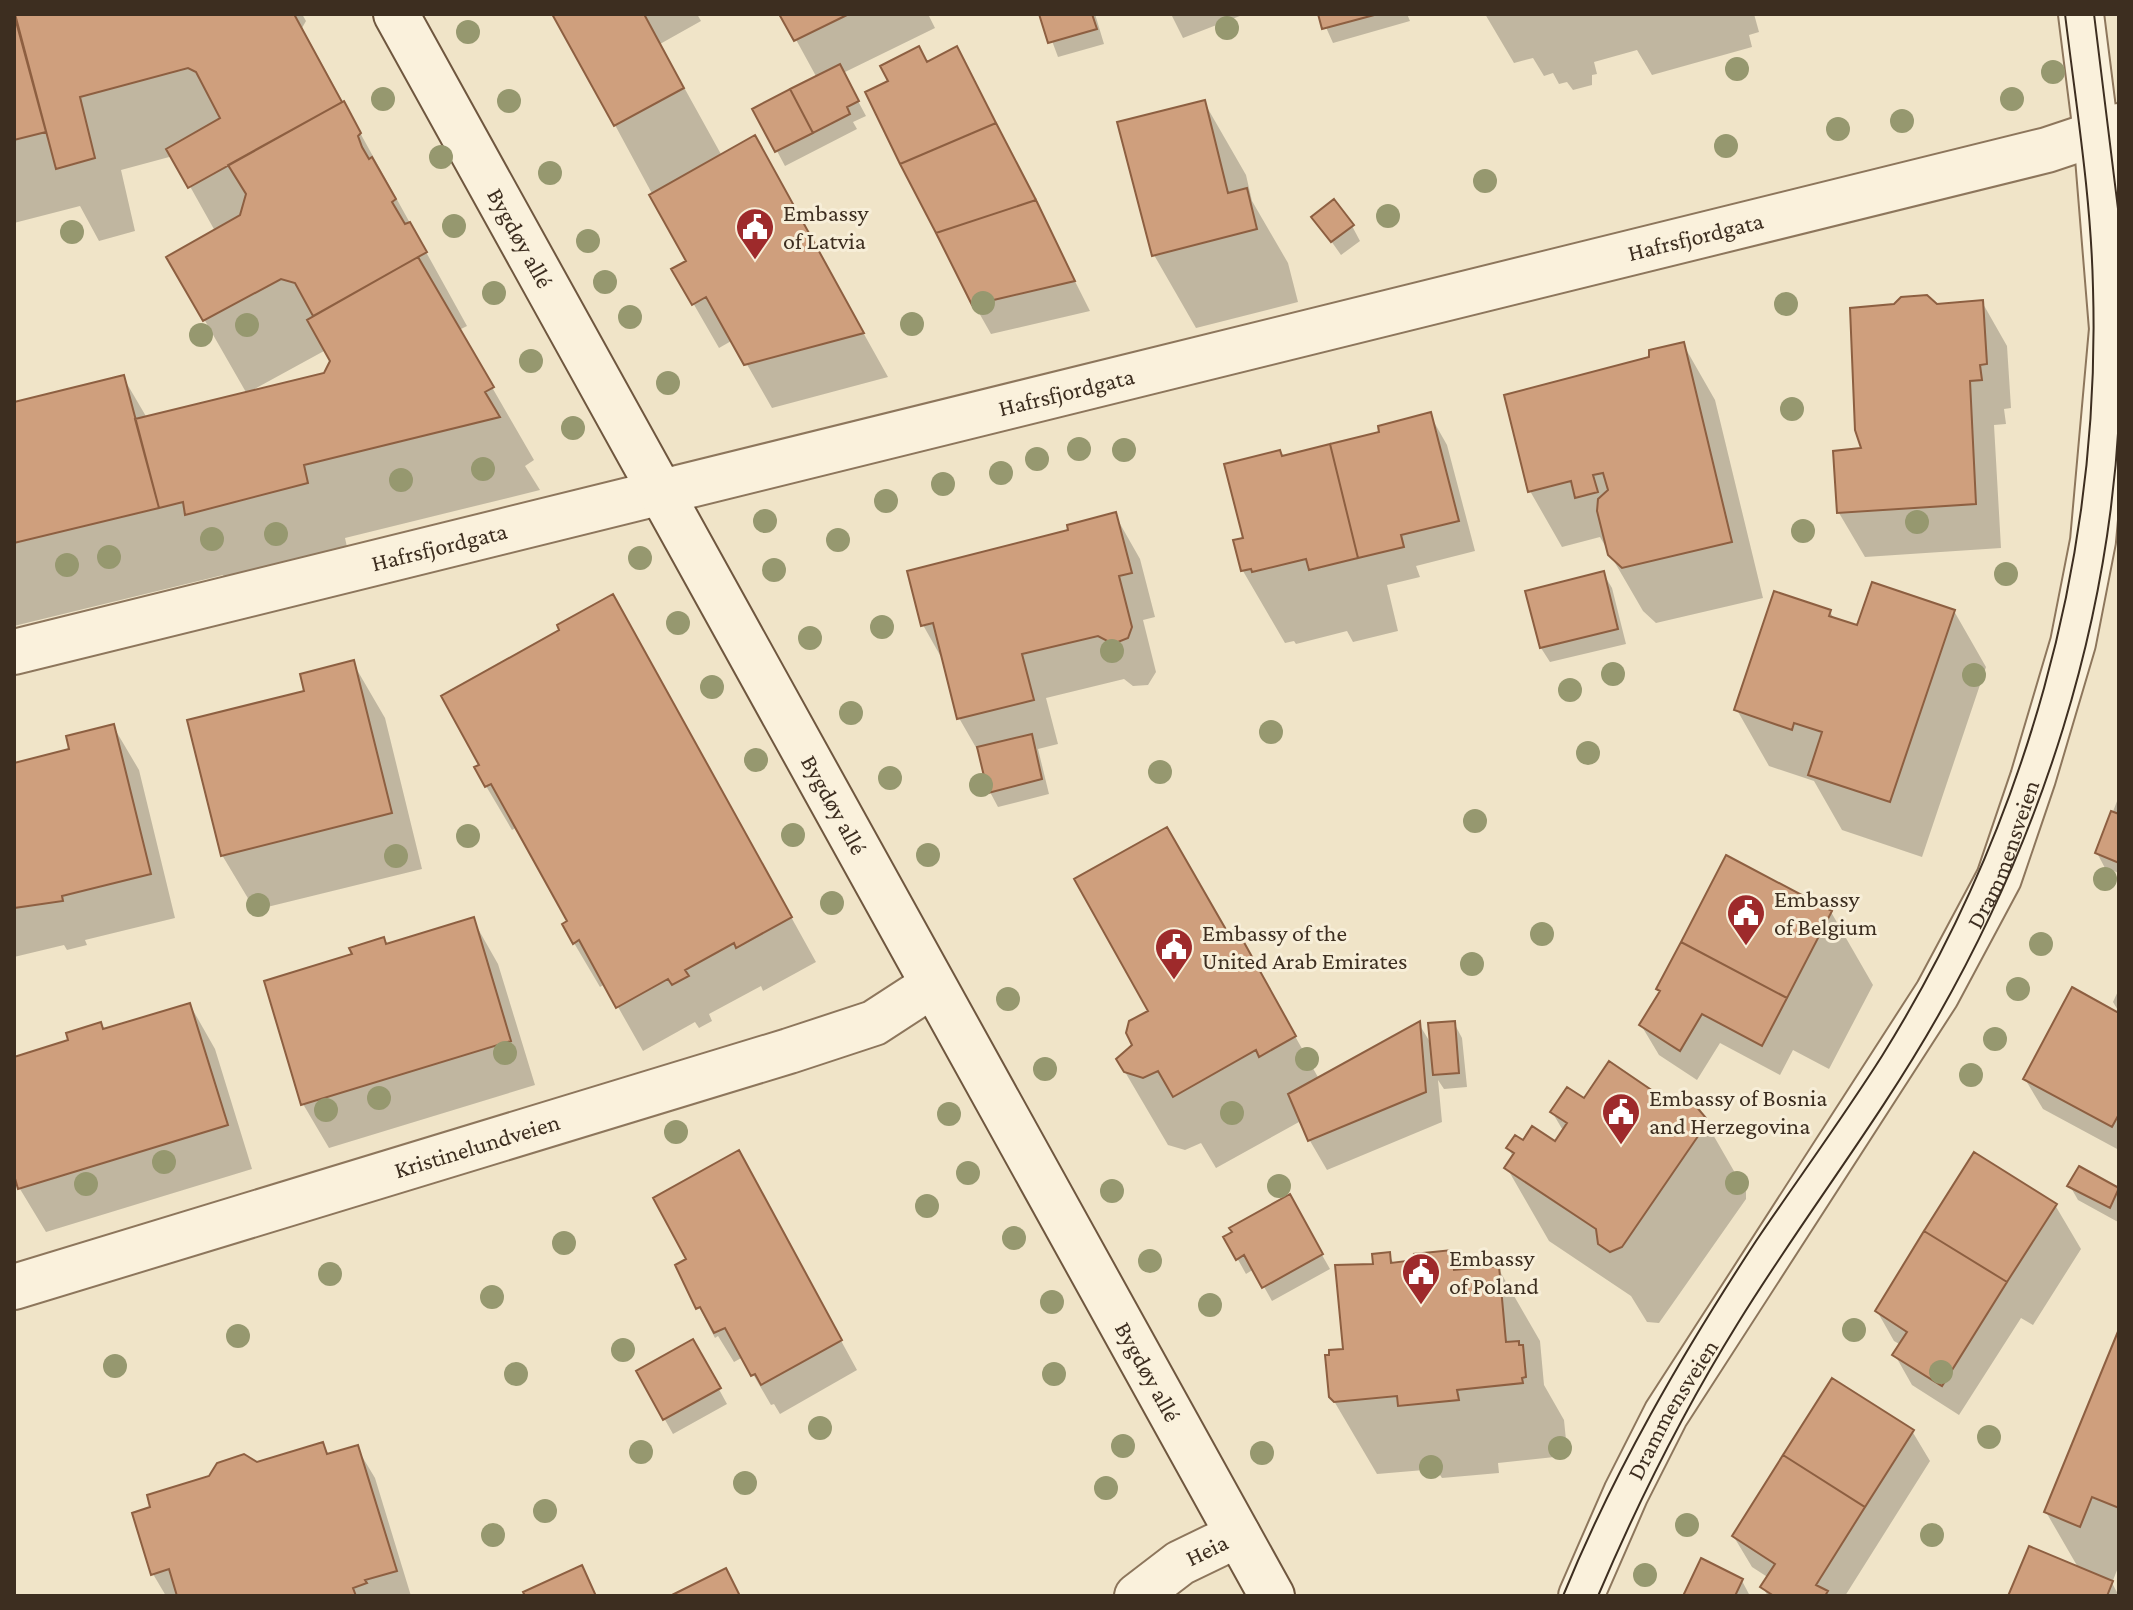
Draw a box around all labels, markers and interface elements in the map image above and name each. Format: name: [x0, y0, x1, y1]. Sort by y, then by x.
street label: Bygdøy allé: [482, 183, 559, 292]
place label: Embassy of Latvia: [783, 199, 869, 254]
public building icon: Embassy of Latvia: [734, 206, 776, 261]
street label: Hafrsfjordgata: [1625, 207, 1766, 266]
street label: Hafrsfjordgata: [996, 362, 1137, 421]
street label: Hafrsfjordgata: [368, 517, 510, 576]
street label: Bygdøy allé: [796, 750, 873, 859]
street label: Drammensveien: [1961, 776, 2044, 933]
place label: Embassy of Belgium: [1774, 885, 1877, 940]
public building icon: Embassy of Belgium: [1725, 892, 1767, 947]
place label: Embassy of the United Arab Emirates: [1202, 919, 1407, 974]
public building icon: Embassy of the United Arab Emirates: [1153, 926, 1195, 981]
place label: Embassy of Bosnia and Herzegovina: [1649, 1084, 1827, 1139]
public building icon: Embassy of Bosnia and Herzegovina: [1600, 1091, 1642, 1146]
street label: Kristinelundveien: [391, 1108, 563, 1183]
place label: Embassy of Poland: [1449, 1244, 1539, 1299]
public building icon: Embassy of Poland: [1400, 1251, 1442, 1306]
street label: Bygdøy allé: [1110, 1317, 1187, 1426]
street label: Drammensveien: [1621, 1334, 1724, 1484]
street label: Heia: [1181, 1528, 1232, 1571]

